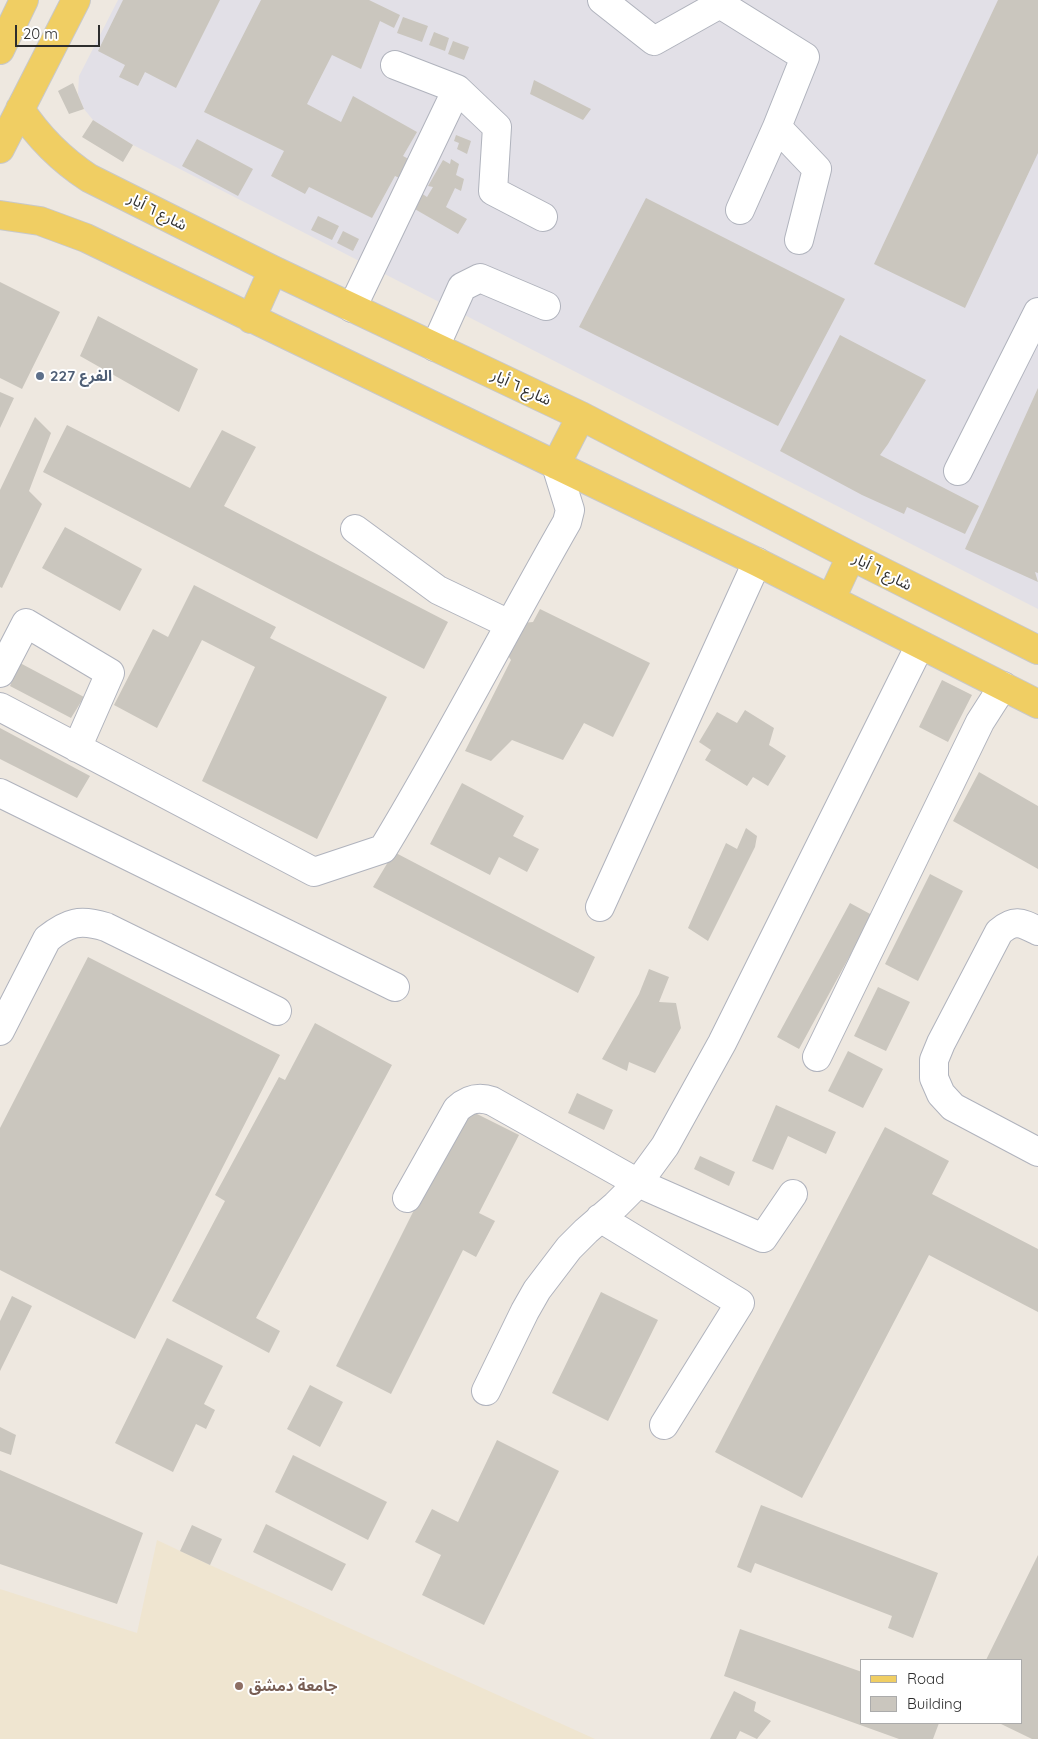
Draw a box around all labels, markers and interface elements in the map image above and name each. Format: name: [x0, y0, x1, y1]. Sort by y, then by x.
scale bar: [18, 15, 102, 47]
text: 20 m: [23, 24, 58, 43]
street label: شارع ٦ أيار: [124, 189, 190, 235]
street label: شارع ٦ أيار: [488, 366, 554, 410]
place label: الفرع 227: [50, 367, 112, 385]
marker: الفرع 227: [34, 370, 46, 382]
street label: شارع ٦ أيار: [849, 549, 915, 595]
legend: [860, 1659, 1023, 1724]
text: Road: [907, 1669, 944, 1688]
place label: جامعة دمشق: [249, 1677, 337, 1695]
marker: جامعة دمشق: [233, 1680, 245, 1692]
text: Building: [907, 1694, 962, 1713]

